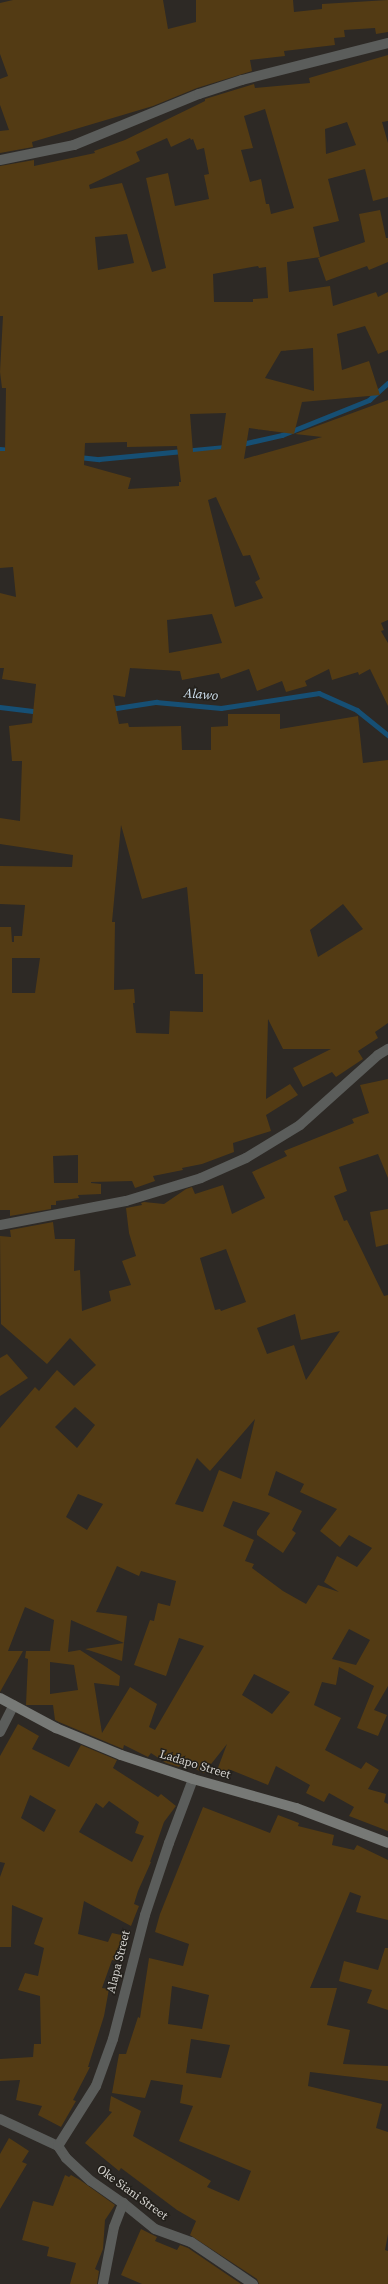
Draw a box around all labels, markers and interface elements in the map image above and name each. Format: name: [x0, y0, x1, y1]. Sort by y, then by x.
water label: Alawo: [183, 686, 219, 704]
street label: Ladapo Street: [158, 1747, 232, 1783]
street label: Alapa Street: [104, 1929, 134, 1995]
street label: Oke Siani Street: [94, 2162, 170, 2224]

